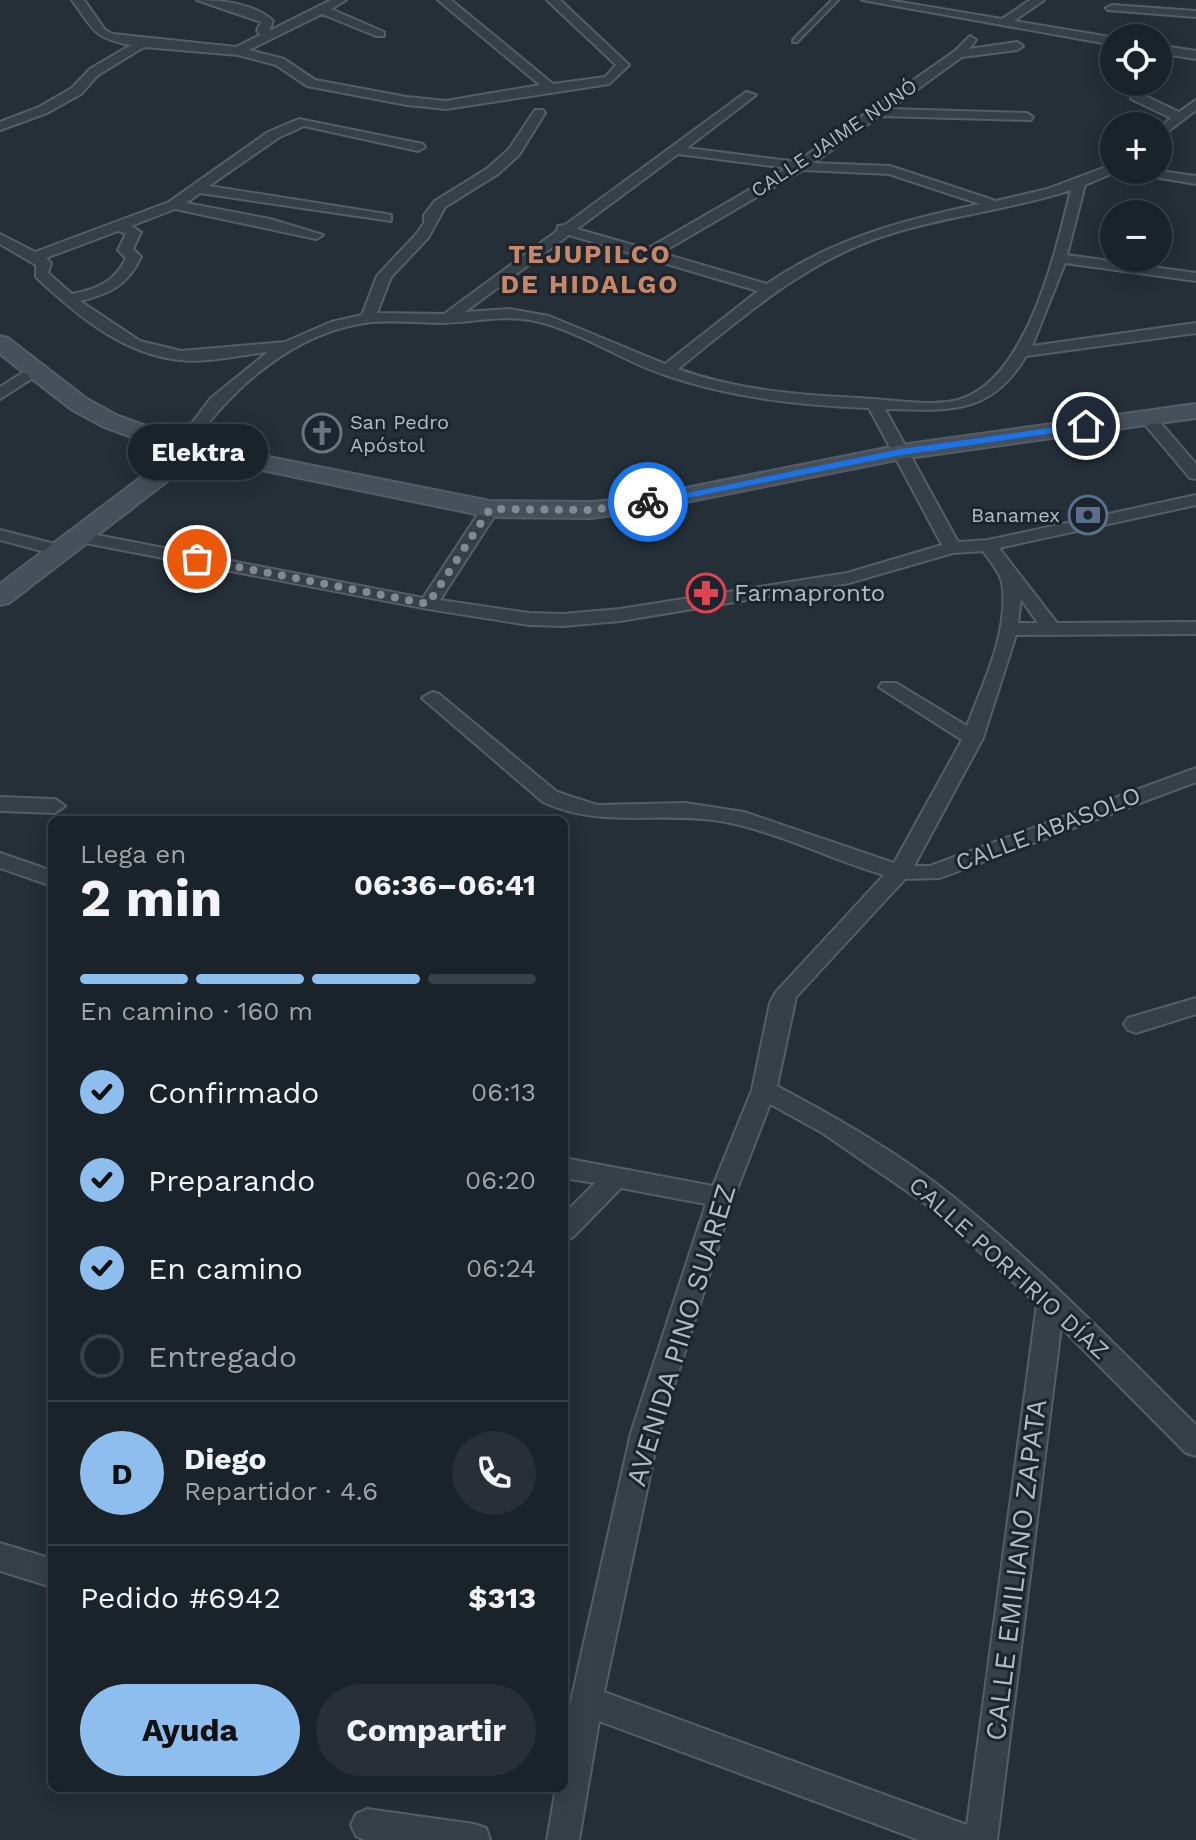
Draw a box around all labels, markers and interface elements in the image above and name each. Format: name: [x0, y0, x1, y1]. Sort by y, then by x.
map controls: [1100, 24, 1172, 272]
button: locate: [1100, 24, 1172, 96]
street label: CALLE JAIME NUNÓ: [746, 74, 922, 202]
button: +: [1100, 112, 1172, 184]
button: −: [1100, 200, 1172, 272]
district label: TEJUPILCO DE HIDALGO: [501, 239, 679, 299]
pin: [1052, 392, 1120, 460]
icon: home: [1064, 404, 1108, 448]
place label: San Pedro Apóstol: [350, 410, 449, 457]
church icon: San Pedro Apóstol: [301, 412, 343, 454]
callout: Elektra: [127, 423, 267, 479]
text: Elektra: [151, 437, 245, 467]
courier: [608, 462, 688, 542]
icon: bike: [626, 480, 670, 524]
bank icon: Banamex: [1067, 494, 1109, 536]
place label: Banamex: [971, 503, 1060, 527]
pin: [163, 525, 231, 593]
icon: bag: [175, 537, 219, 581]
pharmacy icon: Farmapronto: [685, 572, 727, 614]
place label: Farmapronto: [734, 579, 885, 607]
street label: CALLE ABASOLO: [952, 781, 1144, 877]
text: Llega en: [80, 839, 186, 869]
text: 06:36–06:41: [354, 867, 536, 902]
text: 2 min: [80, 868, 222, 929]
text: En camino · 160 m: [80, 996, 313, 1026]
icon: check: [80, 1070, 124, 1114]
text: Confirmado: [148, 1075, 319, 1110]
text: 06:13: [471, 1077, 536, 1107]
icon: check: [80, 1158, 124, 1202]
text: Preparando: [148, 1163, 315, 1198]
text: 06:20: [465, 1165, 536, 1195]
street label: CALLE PORFIRIO DÍAZ: [903, 1171, 1115, 1365]
street label: AVENIDA PINO SUAREZ: [619, 1180, 743, 1490]
icon: check: [80, 1246, 124, 1290]
text: En camino: [148, 1251, 303, 1286]
text: 06:24: [466, 1253, 536, 1283]
text: Entregado: [148, 1339, 297, 1374]
street label: CALLE EMILIANO ZAPATA: [979, 1397, 1053, 1743]
button: phone: [452, 1431, 536, 1515]
text: Diego: [184, 1441, 266, 1476]
text: D: [111, 1456, 133, 1491]
text: Repartidor · 4.6: [184, 1476, 378, 1506]
text: Pedido #6942: [80, 1580, 281, 1615]
text: $313: [468, 1580, 536, 1615]
button: Ayuda: [80, 1684, 300, 1776]
button: Compartir: [316, 1684, 536, 1776]

